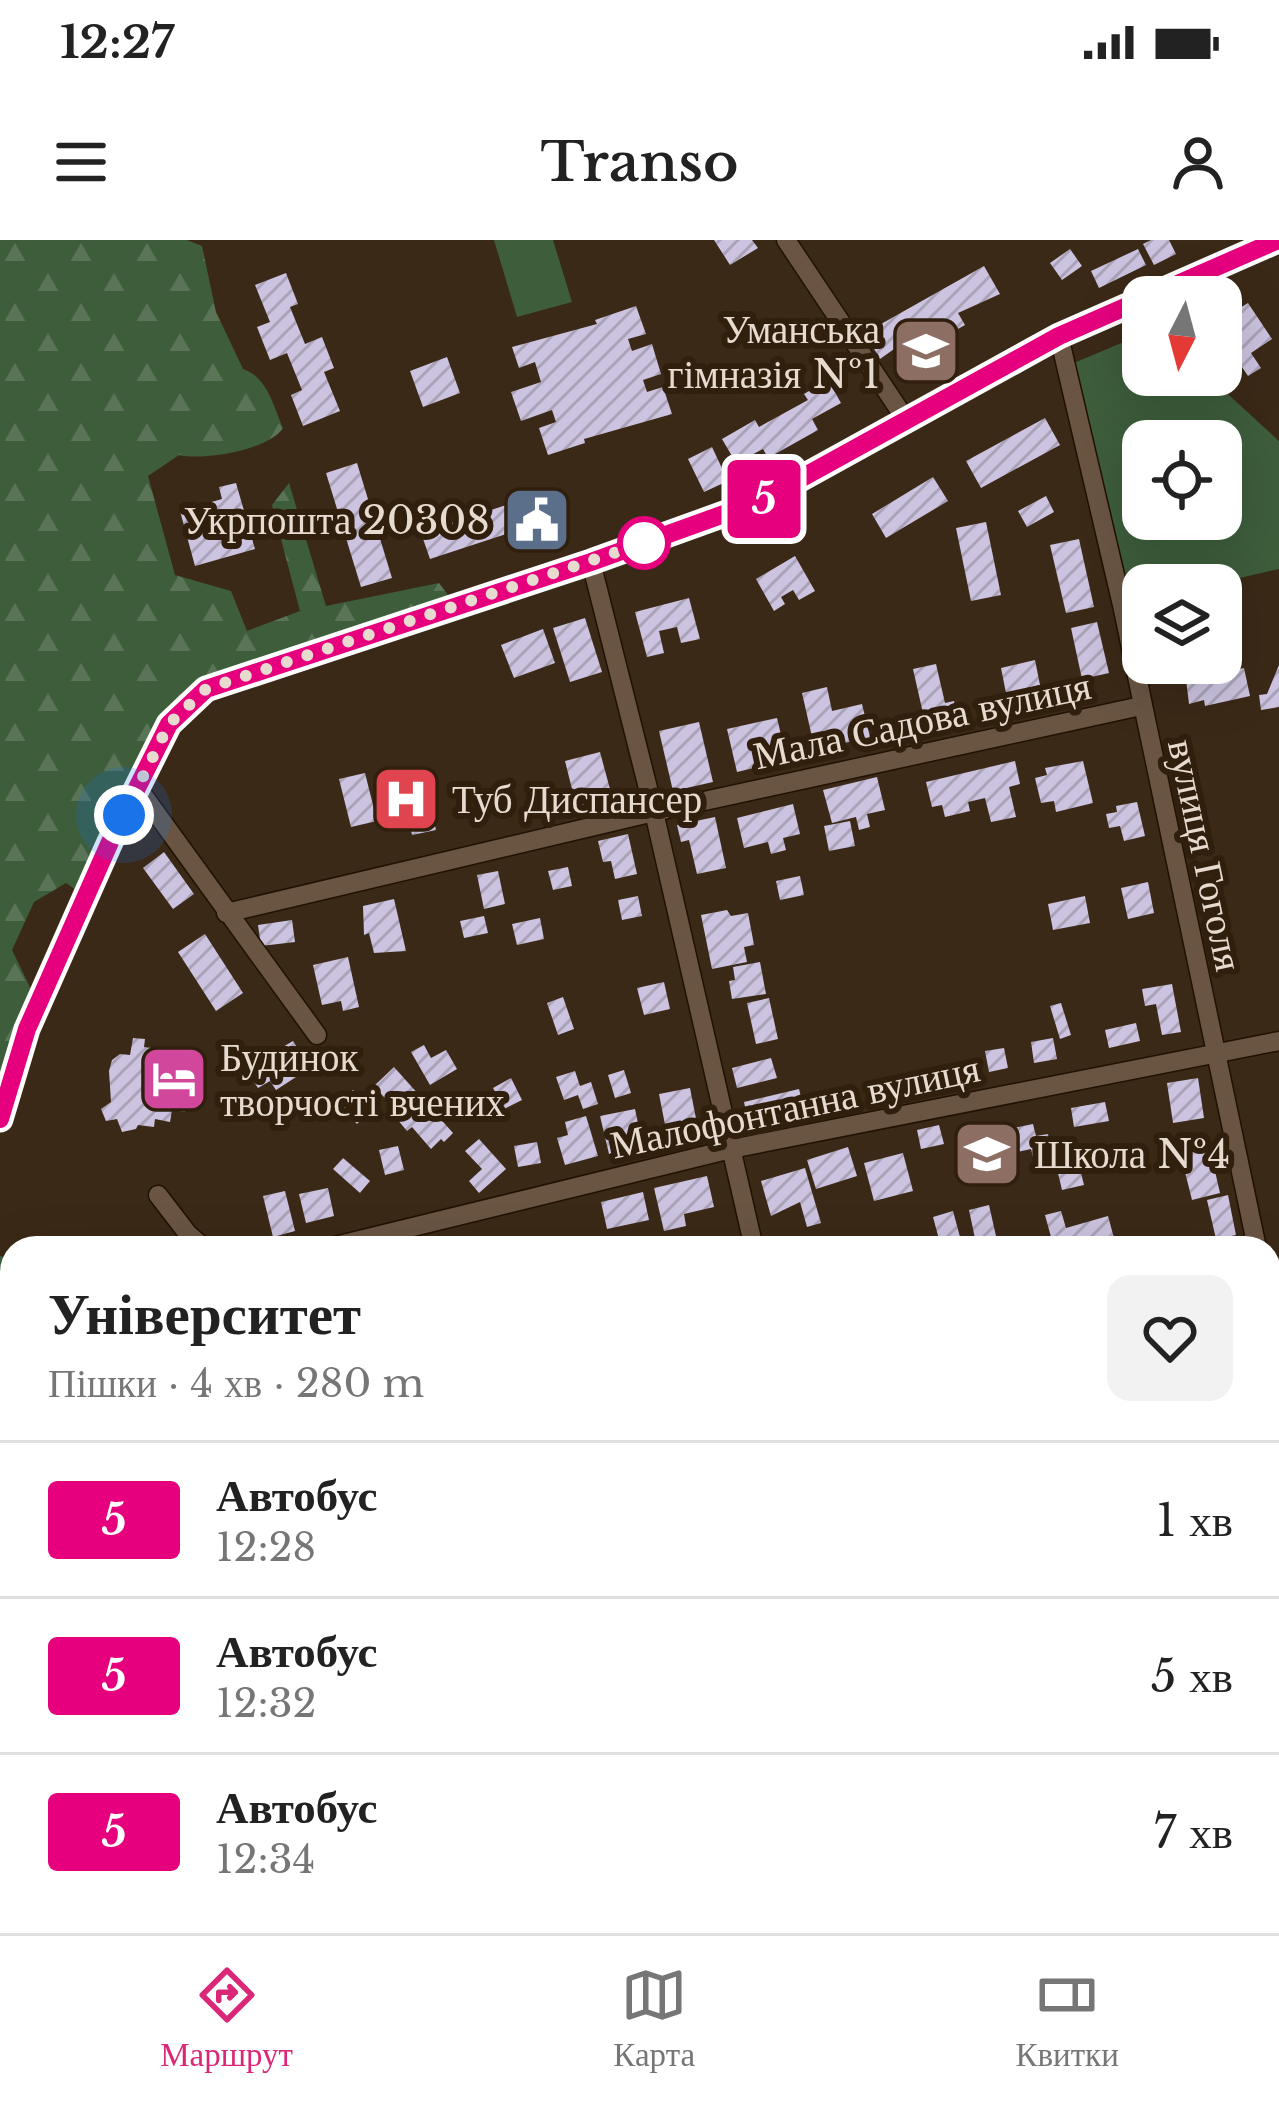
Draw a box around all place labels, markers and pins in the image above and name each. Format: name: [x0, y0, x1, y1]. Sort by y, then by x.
place label: Уманська гімназія №1: [667, 305, 880, 399]
school or university icon: Уманська гімназія №1: [891, 316, 961, 386]
public building icon: Укрпошта 20308: [502, 485, 572, 555]
place label: Укрпошта 20308: [184, 496, 490, 545]
unlabelled marker: [619, 518, 669, 568]
hospital icon: Туб Диспансер: [371, 764, 441, 834]
place label: Туб Диспансер: [452, 775, 702, 824]
place label: Будинок творчості вчених: [220, 1033, 505, 1127]
hotel icon: Будинок творчості вчених: [139, 1044, 209, 1114]
school or university icon: Школа №4: [952, 1119, 1022, 1189]
place label: Школа №4: [1034, 1130, 1230, 1179]

